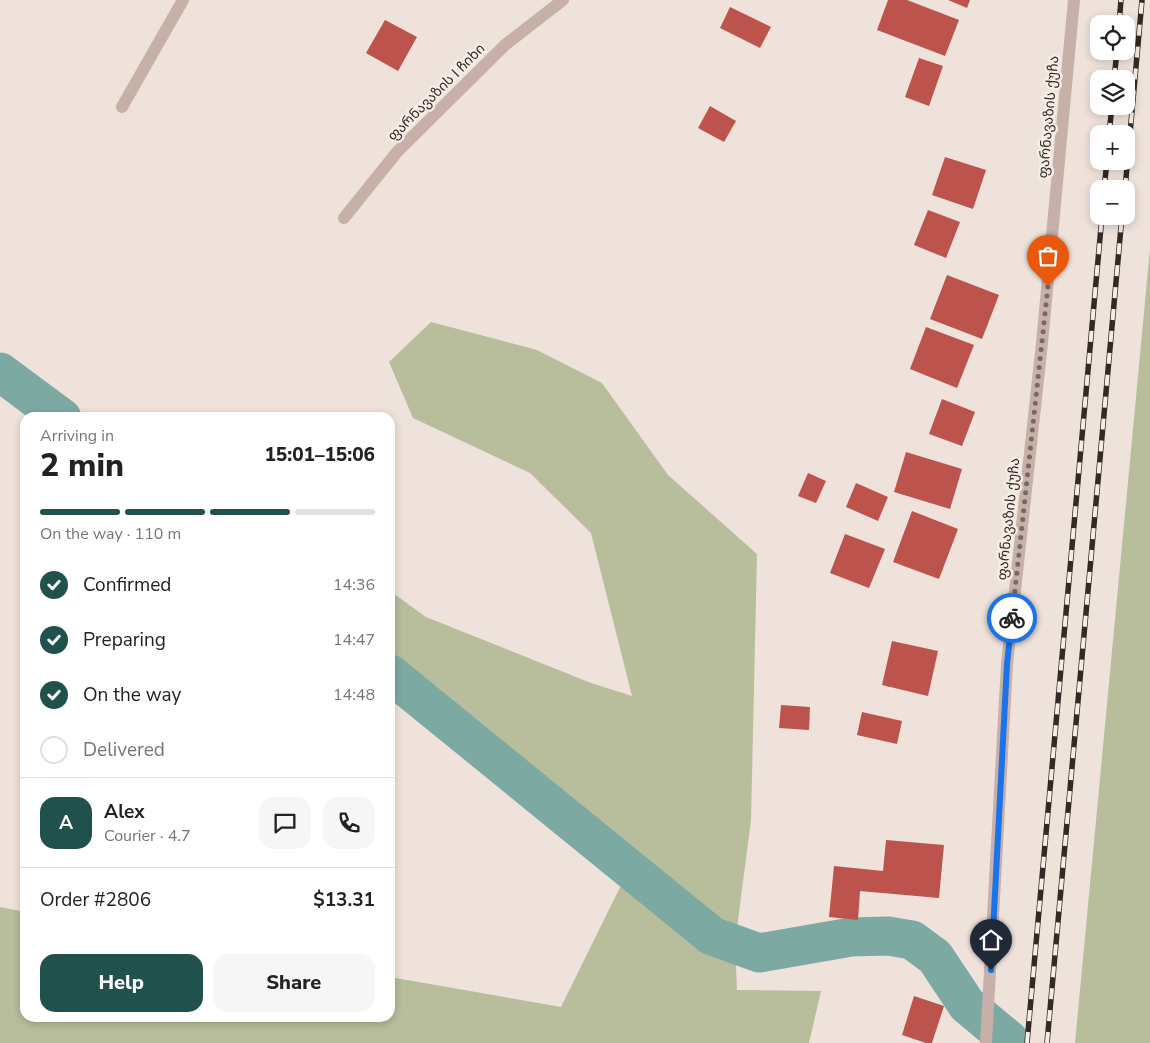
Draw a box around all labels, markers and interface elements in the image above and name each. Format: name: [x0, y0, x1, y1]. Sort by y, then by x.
map controls: [1090, 15, 1135, 225]
button: locate: [1090, 15, 1135, 60]
street label: ფარნავაზის I ჩიხი: [383, 39, 489, 145]
street label: ფარნავაზის ქუჩა: [1034, 55, 1063, 179]
button: layers: [1090, 70, 1135, 115]
button: +: [1090, 125, 1135, 170]
button: −: [1090, 180, 1135, 225]
pin: [1027, 235, 1069, 286]
icon: bag: [1034, 242, 1062, 270]
text: Arriving in: [40, 425, 114, 447]
text: 15:01–15:06: [264, 442, 375, 468]
text: 2 min: [40, 444, 124, 487]
street label: ფარნავაზის ქუჩა: [993, 457, 1024, 581]
text: On the way · 110 m: [40, 523, 181, 545]
icon: check: [40, 571, 68, 599]
text: Confirmed: [83, 572, 171, 598]
text: 14:36: [333, 574, 375, 596]
courier: [987, 593, 1037, 643]
icon: bike: [998, 604, 1026, 632]
icon: check: [40, 626, 68, 654]
text: Preparing: [83, 627, 166, 653]
text: 14:47: [333, 629, 375, 651]
icon: check: [40, 681, 68, 709]
text: On the way: [83, 682, 181, 708]
text: 14:48: [333, 684, 375, 706]
text: Delivered: [83, 737, 165, 763]
button: chat: [259, 797, 311, 849]
button: phone: [323, 797, 375, 849]
text: Alex: [104, 799, 145, 825]
text: A: [59, 810, 73, 836]
text: Courier · 4.7: [104, 825, 190, 847]
text: Order #2806: [40, 887, 151, 913]
text: $13.31: [313, 887, 375, 913]
pin: [970, 919, 1012, 970]
icon: home: [977, 926, 1005, 954]
button: Help: [40, 954, 203, 1012]
button: Share: [213, 954, 375, 1012]

